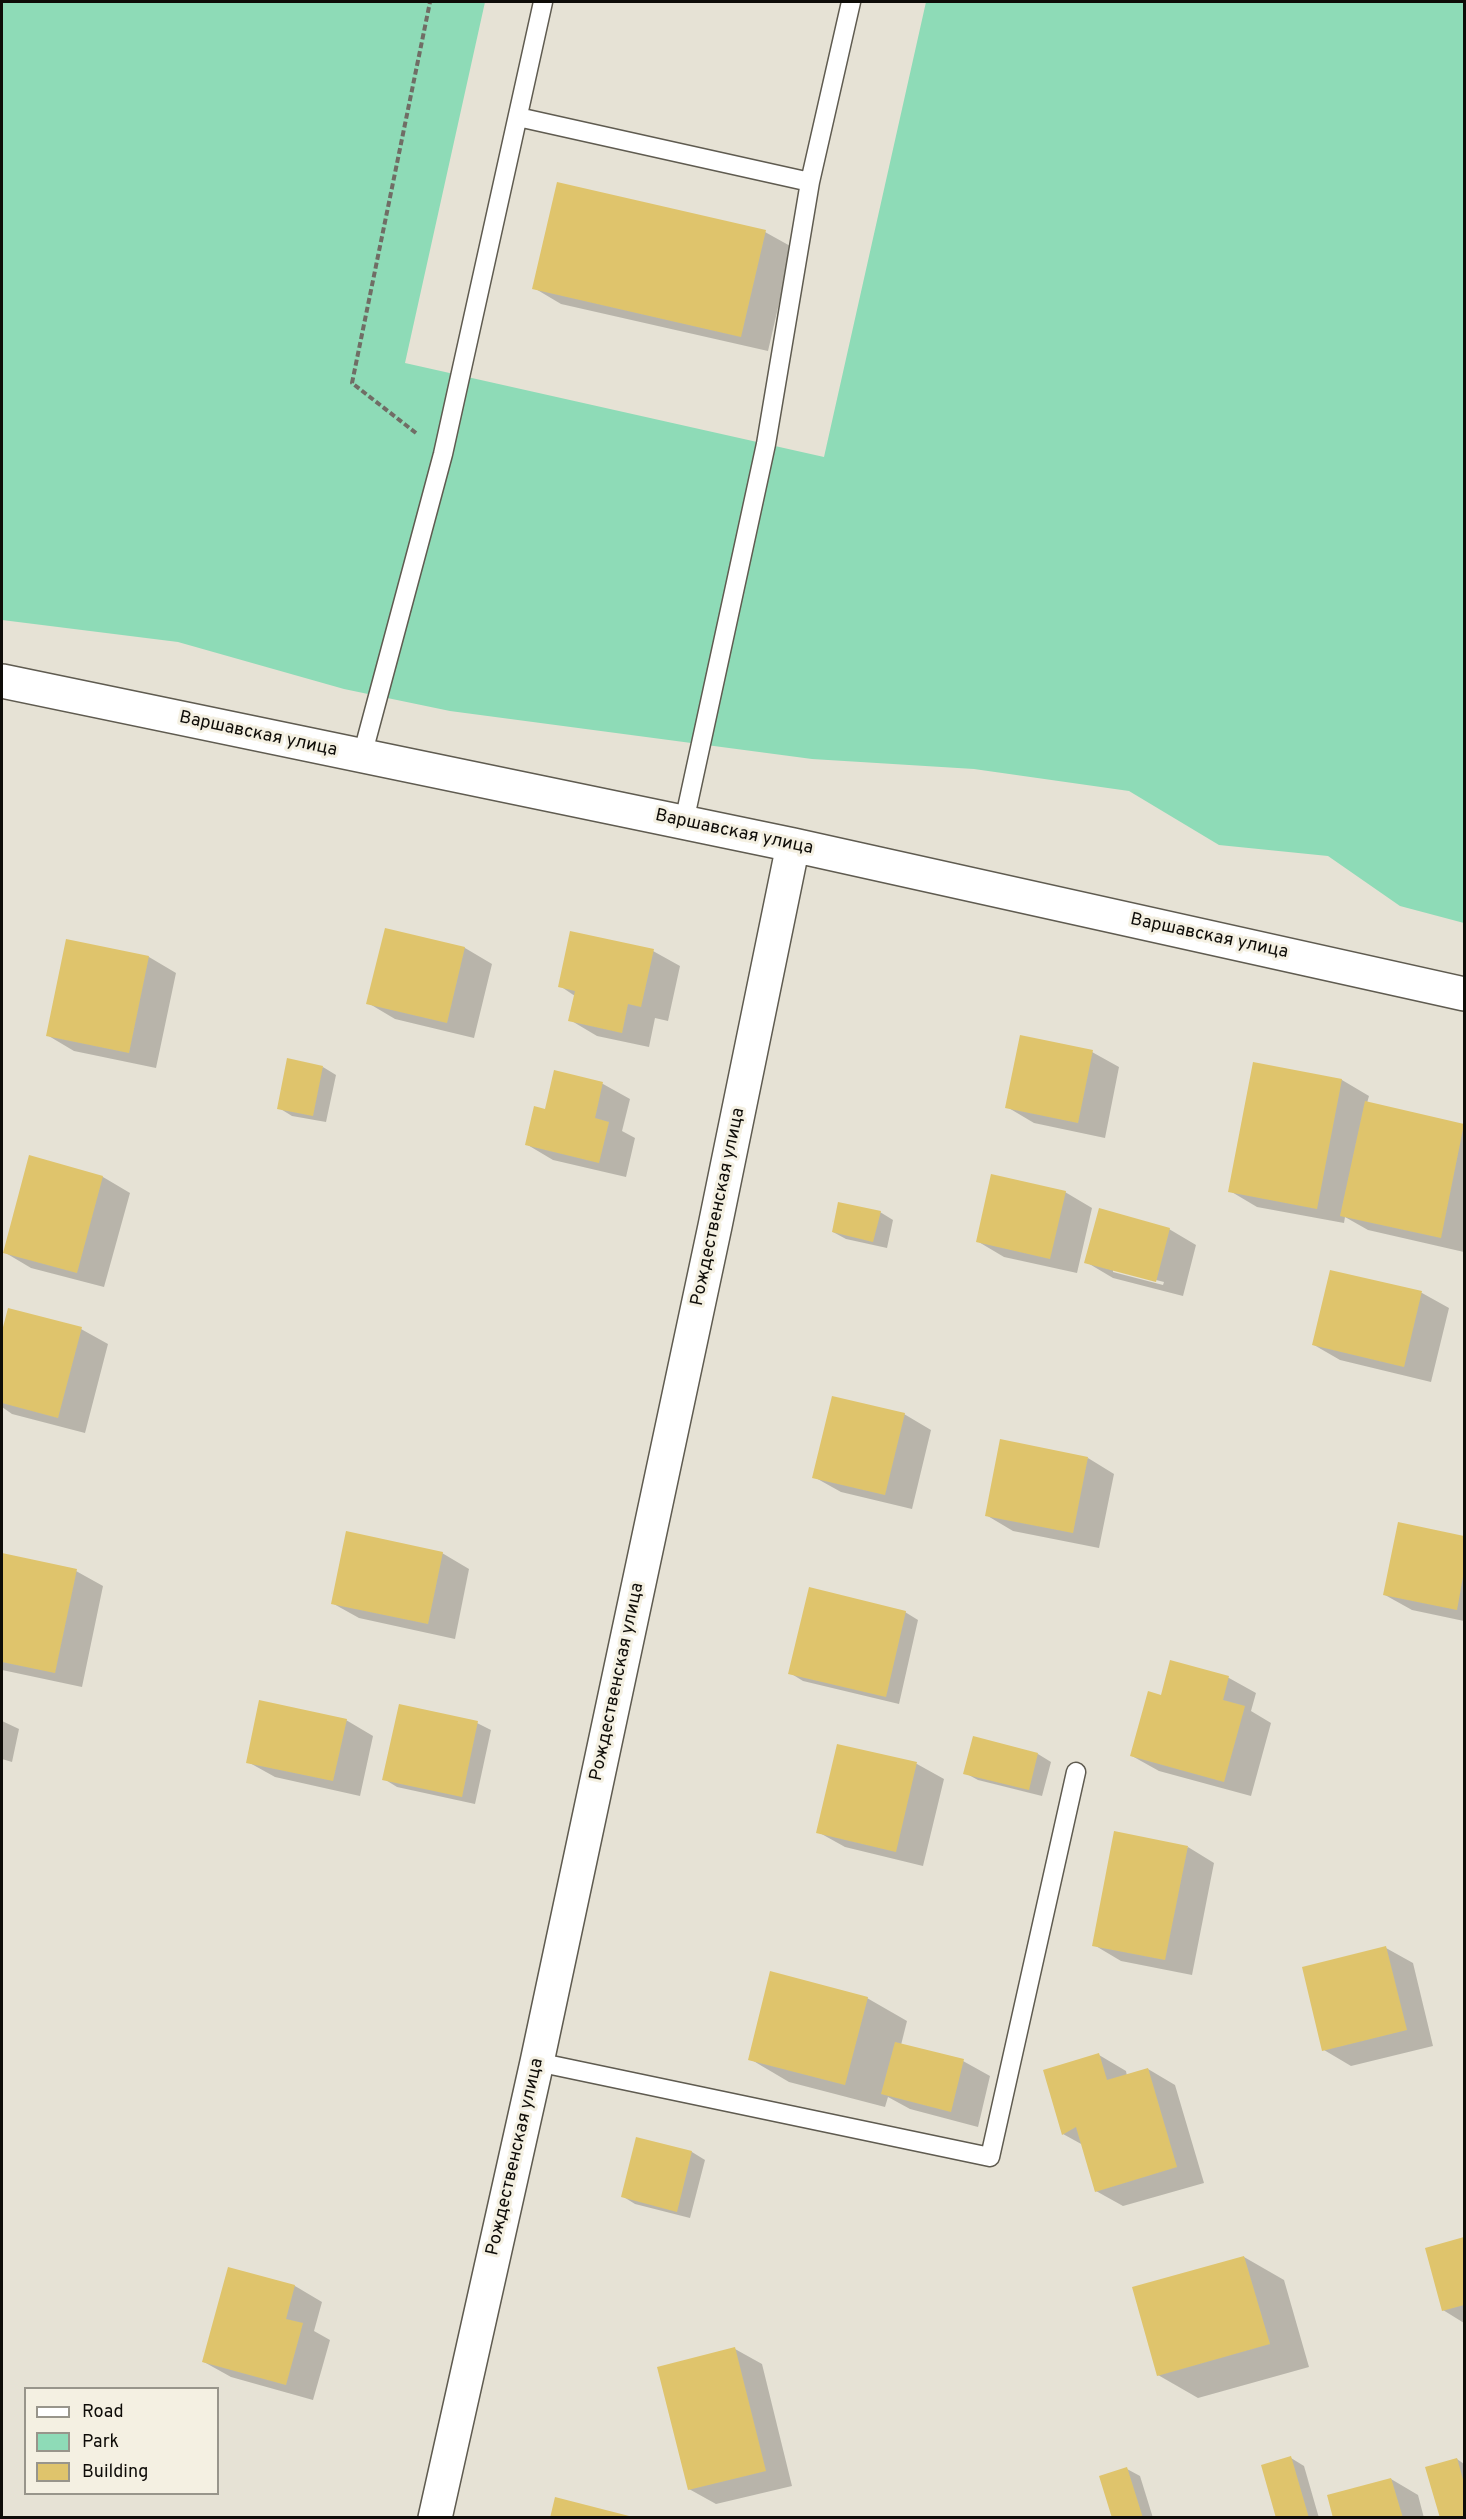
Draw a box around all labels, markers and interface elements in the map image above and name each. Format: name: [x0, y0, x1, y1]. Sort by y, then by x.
street label: Варшавская улица: [177, 708, 339, 762]
street label: Варшавская улица: [653, 806, 815, 860]
street label: Варшавская улица: [1128, 910, 1290, 964]
street label: Рождественская улица: [687, 1106, 751, 1308]
street label: Рождественская улица: [586, 1581, 650, 1783]
street label: Рождественская улица: [483, 2056, 549, 2258]
legend: [24, 2387, 219, 2495]
text: Road: [82, 2401, 124, 2424]
text: Park: [82, 2431, 119, 2454]
text: Building: [82, 2461, 148, 2484]

